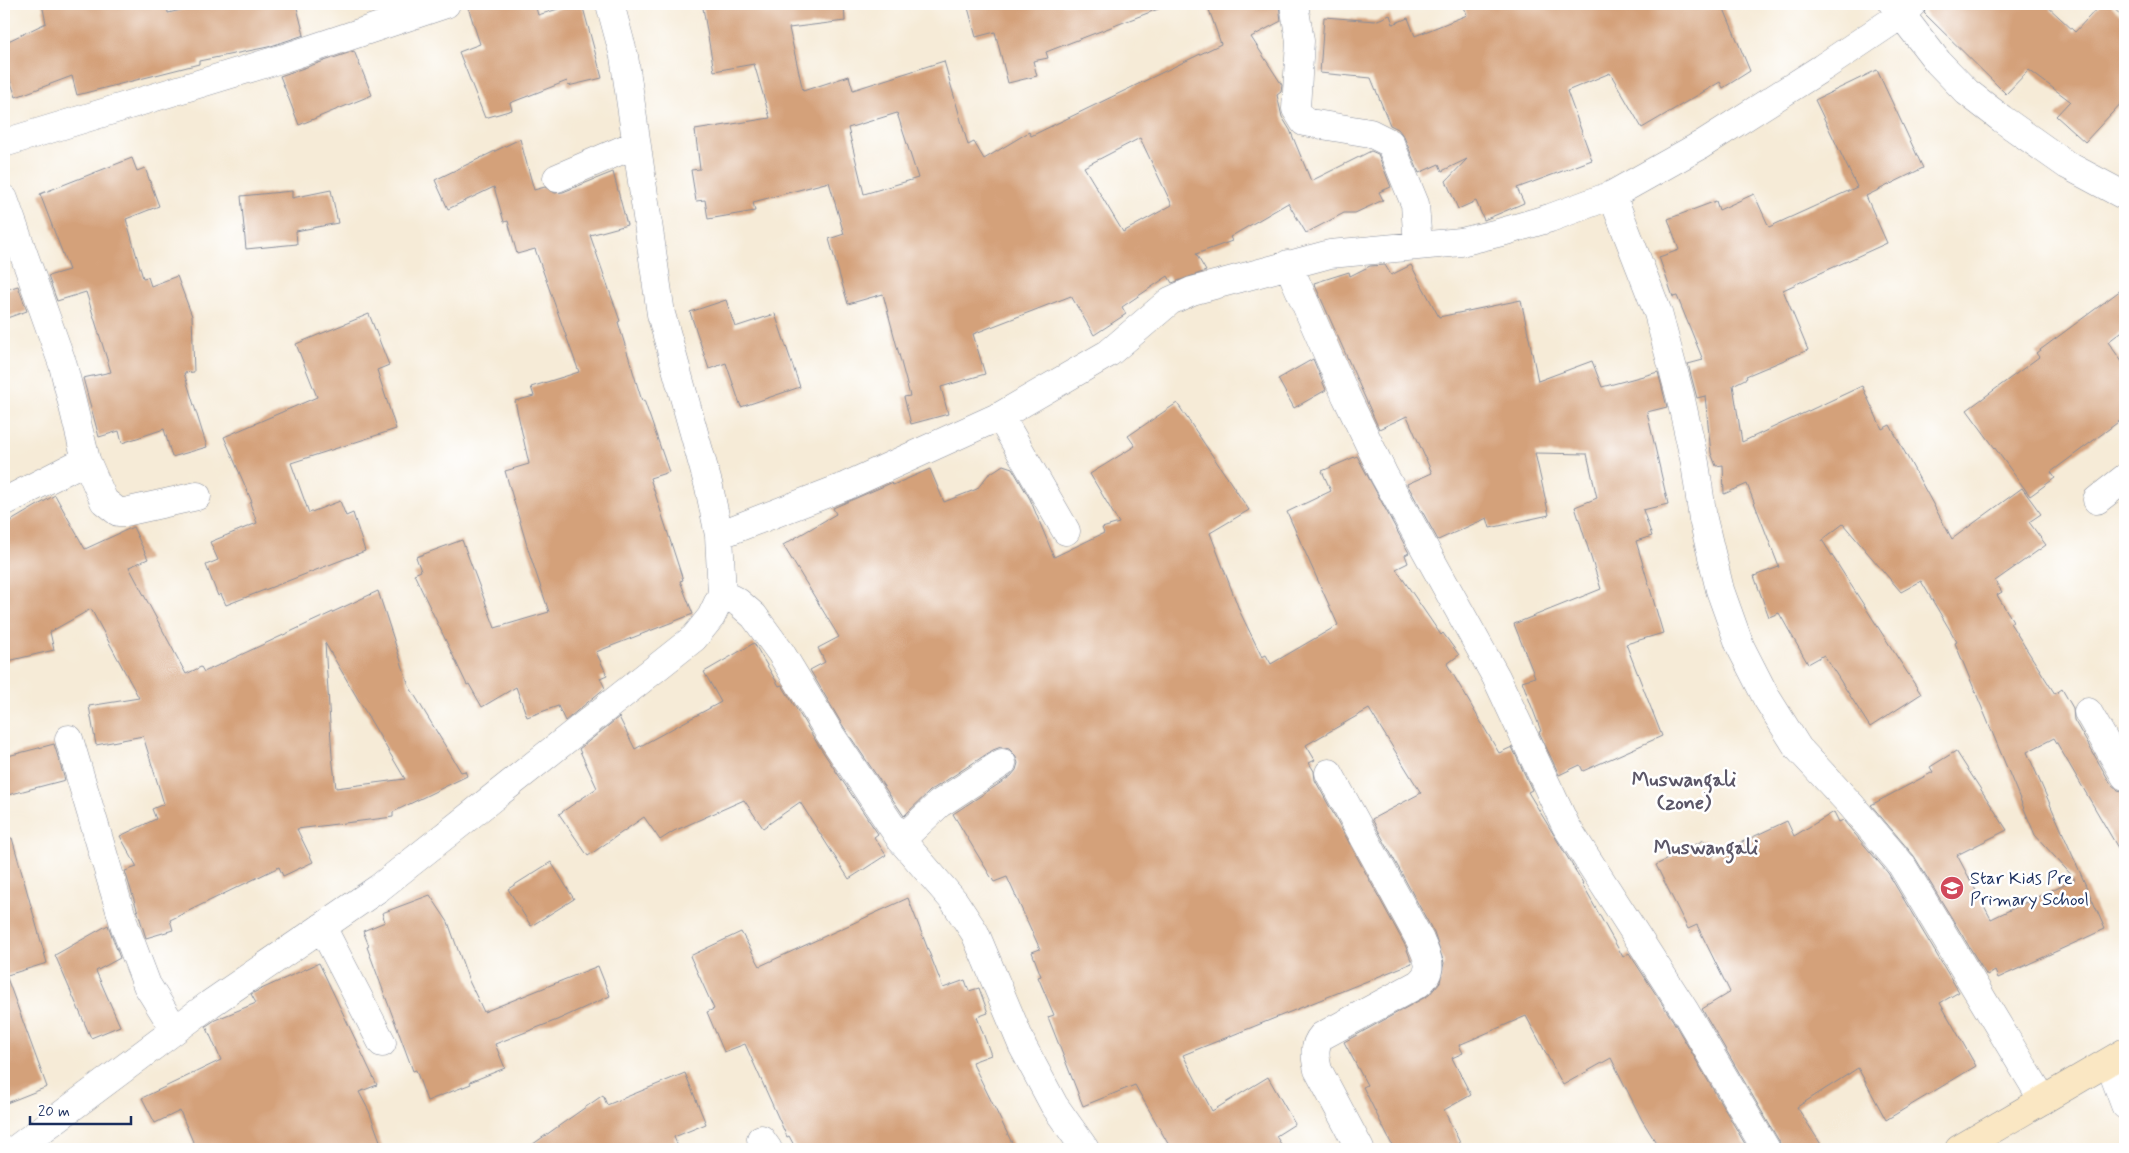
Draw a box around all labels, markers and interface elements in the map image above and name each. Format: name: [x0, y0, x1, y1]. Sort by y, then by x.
district label: Muswangali (zone): [1632, 767, 1737, 817]
district label: Muswangali: [1654, 835, 1759, 864]
place label: Star Kids Pre Primary School: [1970, 867, 2089, 912]
school or university icon: Star Kids Pre Primary School: [1939, 875, 1965, 901]
scale bar: [30, 1093, 131, 1125]
text: 20 m: [38, 1102, 70, 1122]

